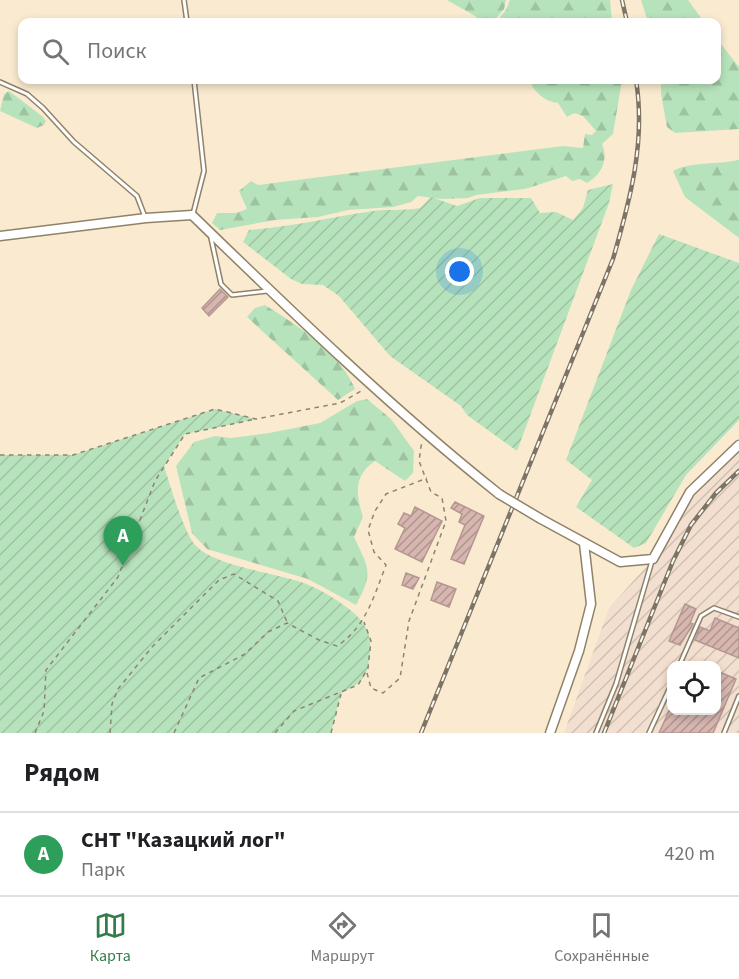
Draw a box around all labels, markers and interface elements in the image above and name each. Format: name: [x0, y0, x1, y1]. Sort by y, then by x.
search box: [18, 18, 721, 84]
icon: search: [39, 35, 72, 68]
text: Поиск: [87, 35, 146, 67]
your location: [445, 257, 474, 286]
pin: A: [104, 516, 142, 566]
map controls: [667, 661, 721, 715]
button: locate: [667, 661, 721, 715]
text: Рядом: [24, 754, 100, 791]
text: СНТ "Казацкий лог": [81, 824, 286, 856]
text: A: [38, 840, 49, 868]
text: 420 m: [665, 840, 715, 868]
text: Парк: [81, 856, 125, 884]
tab: Карта: [90, 909, 131, 967]
tab: Маршрут: [310, 909, 375, 967]
tab: Сохранённые: [554, 909, 649, 967]

